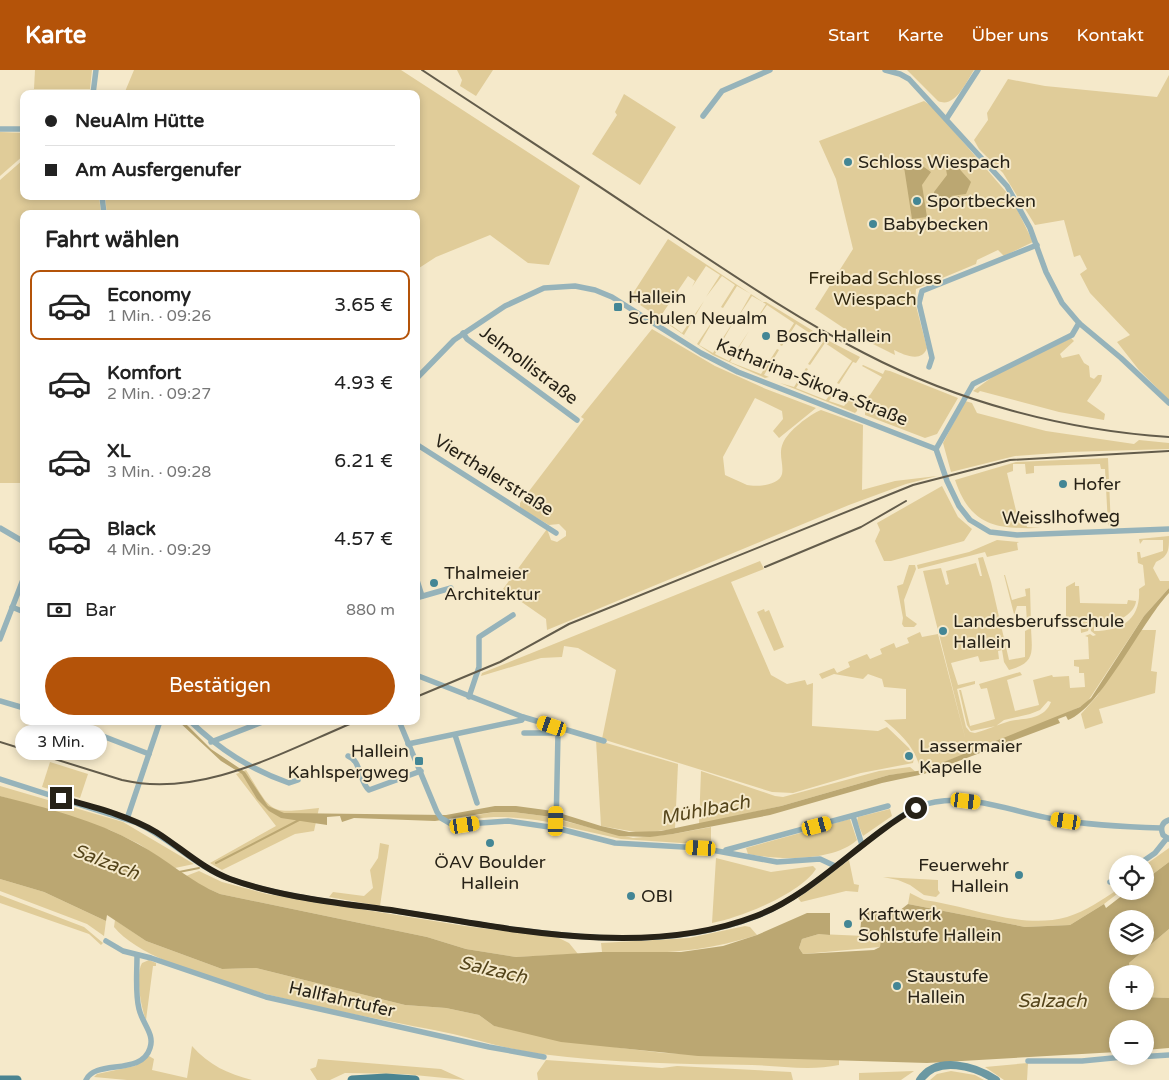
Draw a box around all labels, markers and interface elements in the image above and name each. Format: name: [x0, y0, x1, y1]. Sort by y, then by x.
text: Karte: [25, 21, 86, 50]
text: Start: [828, 24, 869, 46]
text: Karte: [897, 24, 943, 46]
text: Über uns: [971, 24, 1049, 46]
text: Kontakt: [1077, 24, 1144, 46]
text: NeuAlm Hütte: [75, 110, 204, 132]
place label: Schloss Wiespach: [858, 151, 1010, 173]
marker: Schloss Wiespach: [842, 156, 854, 168]
text: Am Ausfergenufer: [75, 159, 241, 181]
place label: Sportbecken: [927, 190, 1036, 212]
marker: Sportbecken: [911, 195, 923, 207]
place label: Babybecken: [883, 213, 988, 235]
marker: Babybecken: [867, 218, 879, 230]
text: Fahrt wählen: [45, 227, 179, 253]
park label: Freibad Schloss Wiespach: [808, 267, 942, 310]
icon: car: [47, 283, 92, 328]
text: Economy: [107, 284, 191, 306]
place label: Hallein Schulen Neualm: [628, 286, 767, 329]
text: 3.65 €: [334, 294, 393, 316]
marker: Hallein Schulen Neualm: [612, 301, 624, 313]
text: 1 Min. · 09:26: [107, 306, 211, 326]
street label: Jelmollistraße: [475, 321, 583, 409]
place label: Bosch Hallein: [776, 325, 892, 347]
marker: Bosch Hallein: [760, 330, 772, 342]
street label: Katharina-Sikora-Straße: [713, 333, 911, 431]
icon: car: [47, 361, 92, 406]
text: Komfort: [107, 362, 181, 384]
text: 4.93 €: [334, 372, 393, 394]
text: 2 Min. · 09:27: [107, 384, 211, 404]
street label: Vierthalerstraße: [430, 429, 558, 521]
icon: car: [47, 439, 92, 484]
text: XL: [107, 440, 131, 462]
text: 6.21 €: [334, 450, 393, 472]
text: 3 Min. · 09:28: [107, 462, 211, 482]
place label: Hofer: [1073, 473, 1121, 495]
marker: Hofer: [1057, 478, 1069, 490]
street label: Weisslhofweg: [1002, 505, 1120, 529]
icon: car: [47, 517, 92, 562]
text: Black: [107, 518, 156, 540]
text: 4.57 €: [334, 528, 393, 550]
text: 4 Min. · 09:29: [107, 540, 211, 560]
place label: Thalmeier Architektur: [444, 562, 541, 605]
marker: Thalmeier Architektur: [428, 577, 440, 589]
icon: cash: [45, 596, 73, 624]
text: Bar: [85, 599, 116, 621]
text: 880 m: [346, 600, 395, 620]
place label: Landesberufsschule Hallein: [953, 610, 1124, 653]
marker: Landesberufsschule Hallein: [937, 625, 949, 637]
button: Bestätigen: [45, 657, 395, 715]
car: [535, 714, 568, 738]
callout: 3 Min.: [15, 726, 107, 760]
text: 3 Min.: [37, 732, 85, 752]
place label: Lassermaier Kapelle: [919, 735, 1022, 778]
place label: Hallein Kahlspergweg: [288, 740, 409, 783]
marker: Lassermaier Kapelle: [903, 750, 915, 762]
marker: Hallein Kahlspergweg: [413, 755, 425, 767]
route end: [50, 787, 72, 809]
water label: Mühlbach: [659, 791, 752, 829]
car: [950, 792, 981, 810]
route start: [905, 797, 927, 819]
car: [547, 806, 564, 836]
car: [1050, 811, 1081, 831]
car: [449, 815, 480, 835]
car: [800, 815, 833, 837]
marker: ÖAV Boulder Hallein: [484, 837, 496, 849]
water label: Salzach: [70, 839, 143, 885]
car: [685, 840, 716, 856]
place label: ÖAV Boulder Hallein: [434, 851, 546, 894]
place label: Feuerwehr Hallein: [918, 854, 1009, 897]
map controls: [1109, 855, 1154, 1065]
button: locate: [1109, 855, 1154, 900]
marker: Feuerwehr Hallein: [1013, 869, 1025, 881]
place label: OBI: [641, 885, 673, 907]
marker: OBI: [625, 890, 637, 902]
place label: Kraftwerk Sohlstufe Hallein: [858, 903, 1001, 946]
button: layers: [1109, 910, 1154, 955]
marker: Kraftwerk Sohlstufe Hallein: [842, 918, 854, 930]
water label: Salzach: [457, 952, 529, 989]
place label: Staustufe Hallein: [907, 965, 989, 1008]
button: +: [1109, 965, 1154, 1010]
street label: Hallfahrtufer: [287, 976, 397, 1022]
marker: Staustufe Hallein: [891, 980, 903, 992]
water label: Salzach: [1018, 990, 1087, 1012]
button: −: [1109, 1020, 1154, 1065]

